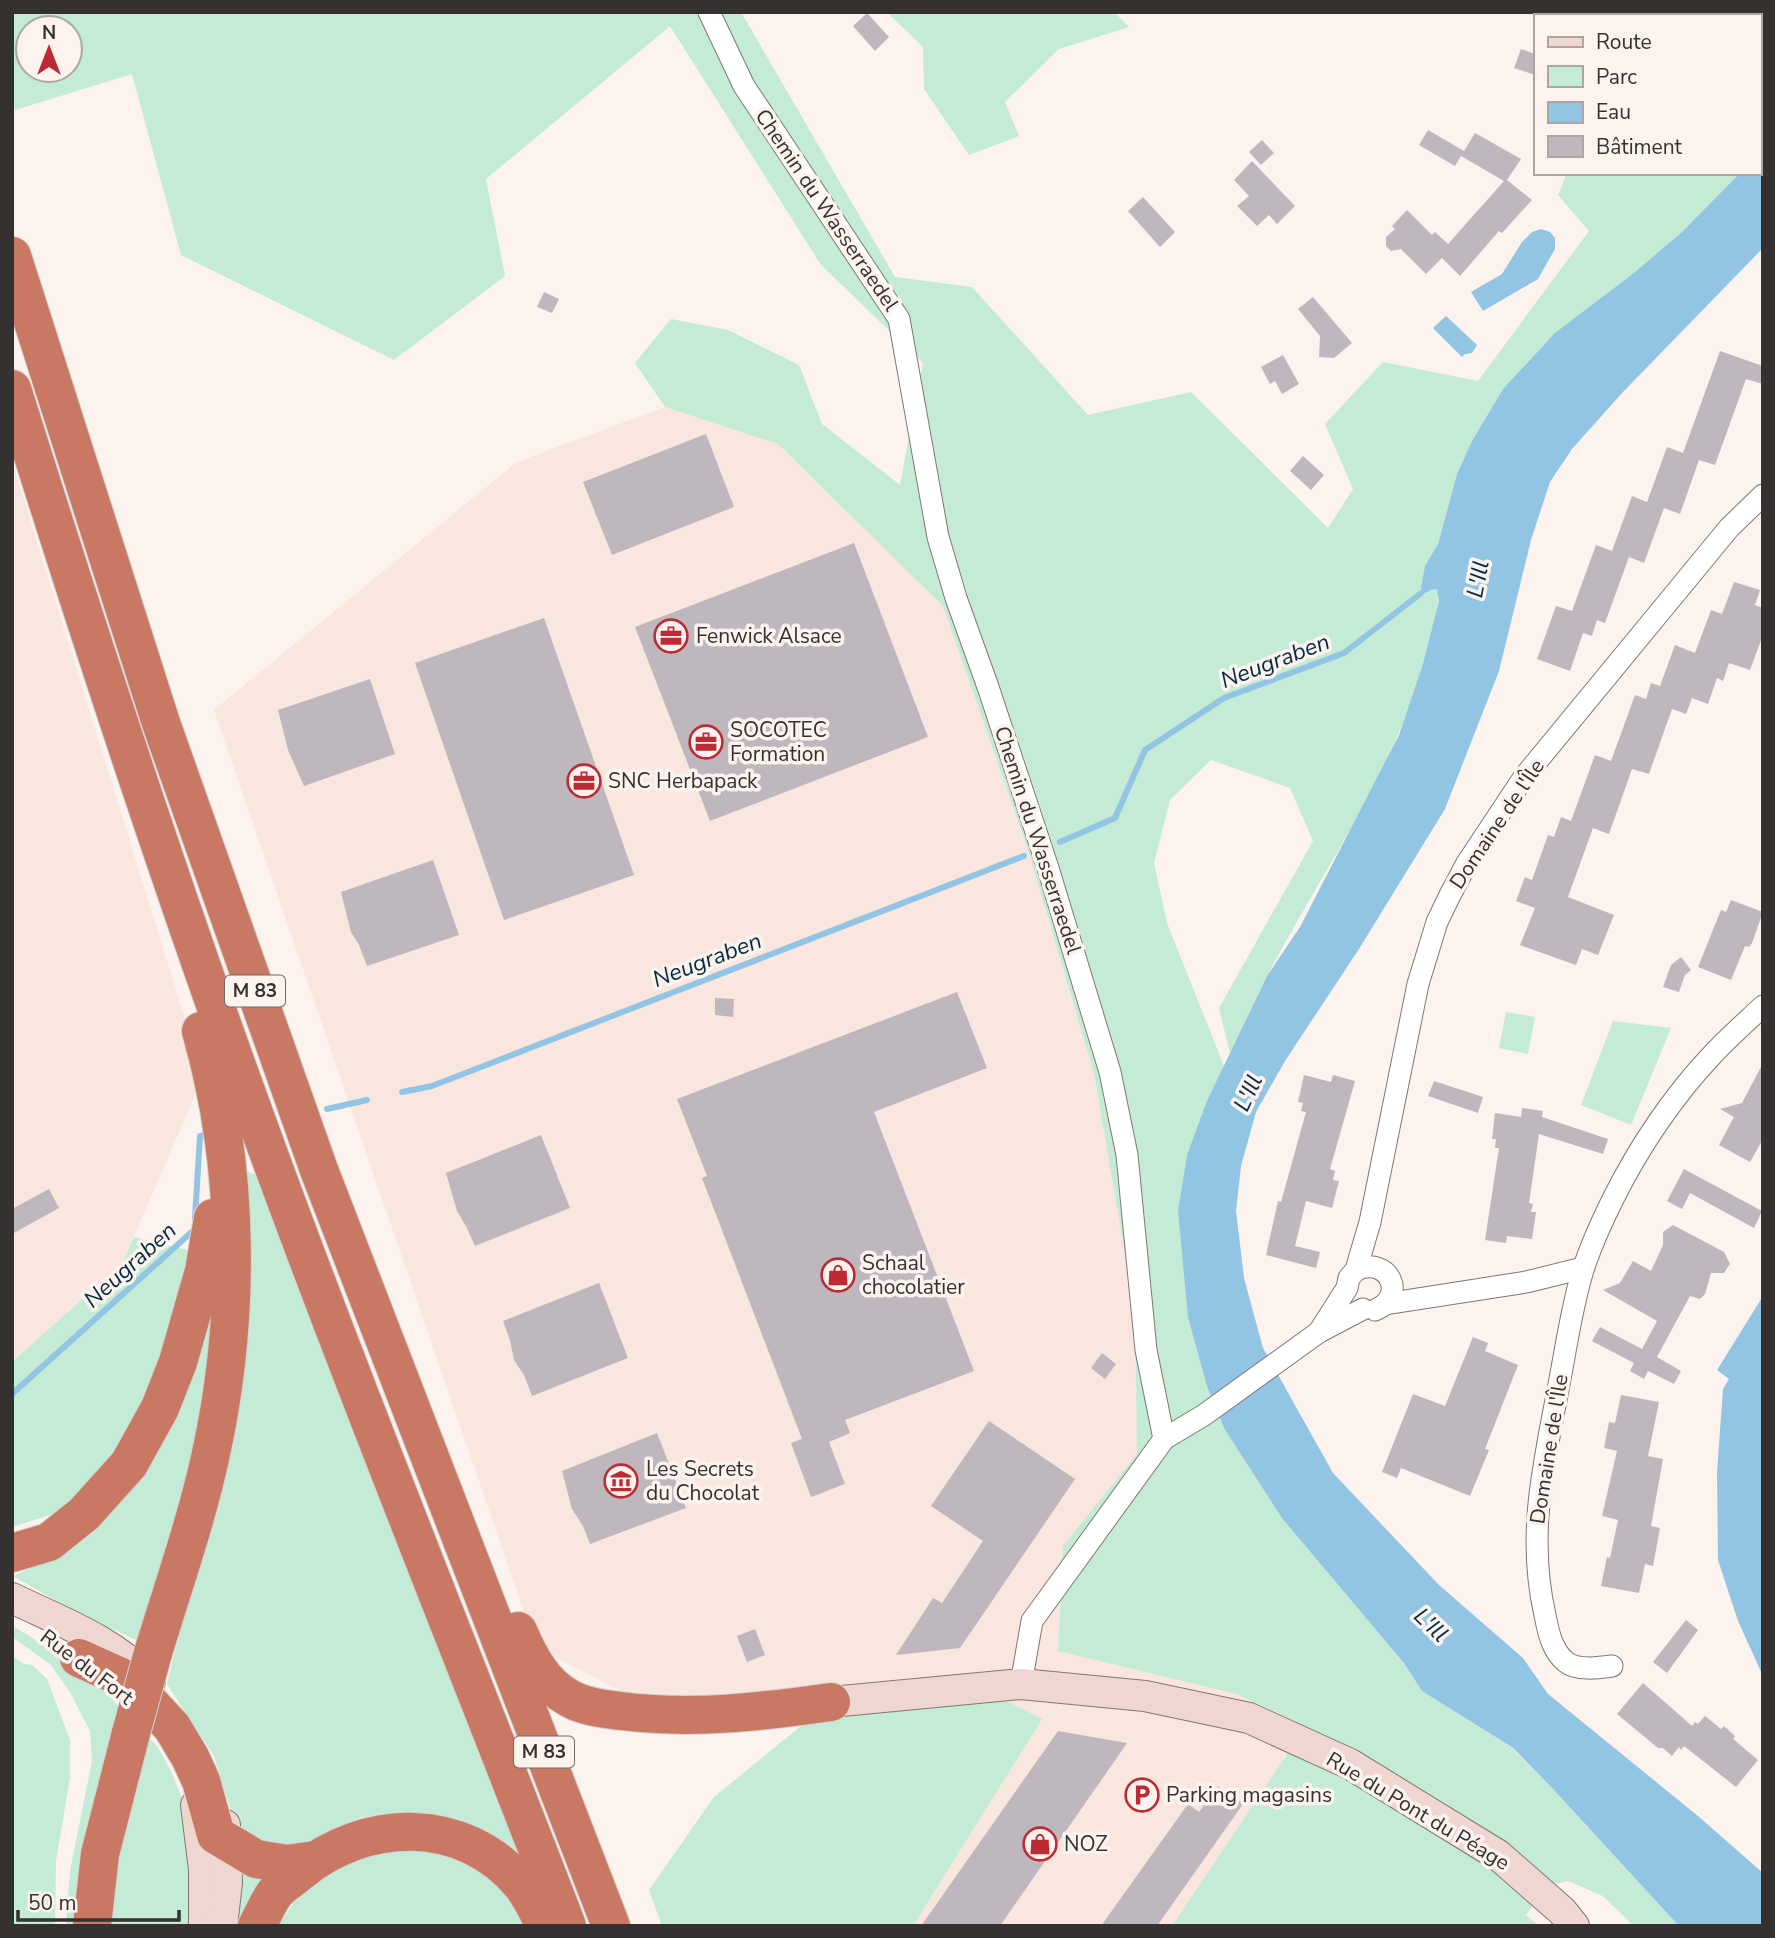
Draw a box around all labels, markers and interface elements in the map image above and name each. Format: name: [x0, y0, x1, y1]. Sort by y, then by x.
north arrow: [14, 14, 84, 84]
legend: [1534, 14, 1761, 175]
text: N: [42, 20, 56, 46]
text: Route: [1596, 28, 1652, 56]
text: Parc: [1596, 63, 1637, 91]
text: Eau: [1596, 98, 1631, 126]
street label: Chemin du Wasserraedel: [749, 103, 906, 317]
text: Bâtiment: [1596, 133, 1683, 161]
water label: L'Ill: [1459, 558, 1497, 600]
office icon: Fenwick Alsace: [652, 617, 690, 655]
place label: Fenwick Alsace: [696, 622, 842, 650]
water label: Neugraben: [1216, 626, 1334, 696]
place label: SOCOTEC Formation: [730, 716, 827, 768]
street label: Chemin du Wasserraedel: [988, 722, 1088, 958]
office icon: SOCOTEC Formation: [687, 723, 725, 761]
street label: Domaine de l'Île: [1443, 753, 1551, 895]
office icon: SNC Herbapack: [565, 762, 603, 800]
place label: SNC Herbapack: [608, 767, 758, 795]
water label: Neugraben: [648, 925, 766, 995]
road number: M 83: [225, 976, 285, 1007]
water label: L'Ill: [1226, 1070, 1270, 1116]
water label: Neugraben: [77, 1215, 183, 1315]
place label: Schaal chocolatier: [862, 1249, 965, 1301]
shop icon: Schaal chocolatier: [819, 1256, 857, 1294]
street label: Domaine de l'Île: [1523, 1372, 1575, 1526]
place label: Les Secrets du Chocolat: [646, 1455, 760, 1507]
museum icon: Les Secrets du Chocolat: [602, 1462, 640, 1500]
water label: L'Ill: [1407, 1601, 1455, 1649]
street label: Rue du Fort: [35, 1623, 140, 1712]
road number: M 83: [514, 1736, 574, 1768]
street label: Rue du Pont du Péage: [1321, 1745, 1515, 1877]
parking icon: Parking magasins: [1123, 1776, 1161, 1814]
place label: Parking magasins: [1166, 1781, 1332, 1809]
shop icon: NOZ: [1021, 1825, 1059, 1863]
place label: NOZ: [1064, 1830, 1108, 1858]
scale bar: [18, 1878, 178, 1922]
text: 50 m: [28, 1889, 77, 1917]

